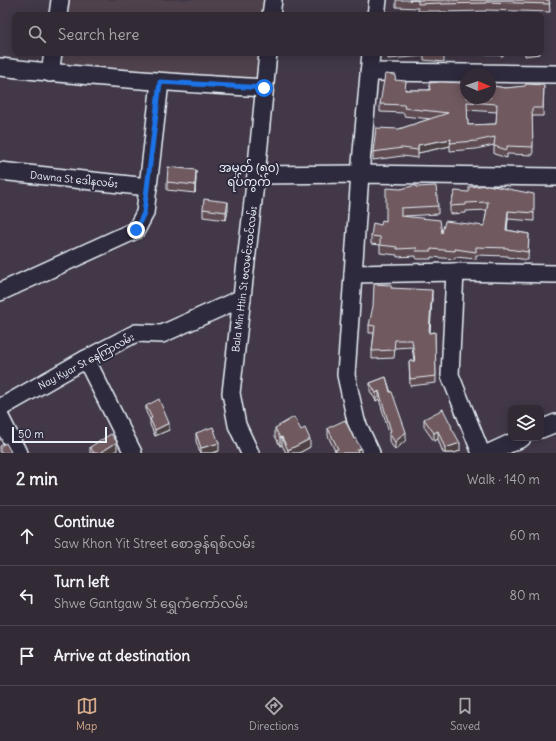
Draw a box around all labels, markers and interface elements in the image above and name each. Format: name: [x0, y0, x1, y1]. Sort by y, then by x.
search box: [12, 12, 544, 56]
icon: search: [26, 23, 48, 45]
text: Search here: [58, 25, 139, 44]
north arrow: [460, 68, 496, 104]
route start: [255, 79, 273, 97]
district label: အမှတ် (၅၀) ရပ်ကွက်: [219, 159, 280, 192]
street label: Dawna St ဒေါနလမ်း: [29, 167, 119, 193]
street label: Bala Min Htin St ဗလမင်းထင်လမ်း: [228, 205, 260, 353]
route end: [127, 221, 145, 239]
street label: Nay Kyar St နေကြာလမ်း: [35, 330, 137, 394]
map controls: [508, 405, 544, 441]
button: layers: [508, 405, 544, 441]
scale bar: [12, 425, 107, 444]
text: 50 m: [18, 427, 44, 441]
text: 2 min: [16, 468, 58, 490]
text: Walk · 140 m: [467, 471, 540, 488]
text: Continue: [54, 512, 115, 531]
icon: ahead: [16, 525, 38, 547]
text: 60 m: [509, 527, 540, 544]
text: Saw Khon Yit Street စောခွန်ရစ်လမ်း: [54, 535, 255, 552]
text: Turn left: [54, 572, 109, 591]
icon: left: [16, 585, 38, 607]
text: 80 m: [509, 587, 540, 604]
text: Shwe Gantgaw St ရွှေကံကော်လမ်း: [54, 595, 248, 612]
icon: arrive: [16, 645, 38, 667]
text: Arrive at destination: [54, 646, 190, 665]
tab: Map: [76, 695, 98, 733]
tab: Directions: [249, 695, 299, 733]
tab: Saved: [450, 695, 480, 733]

